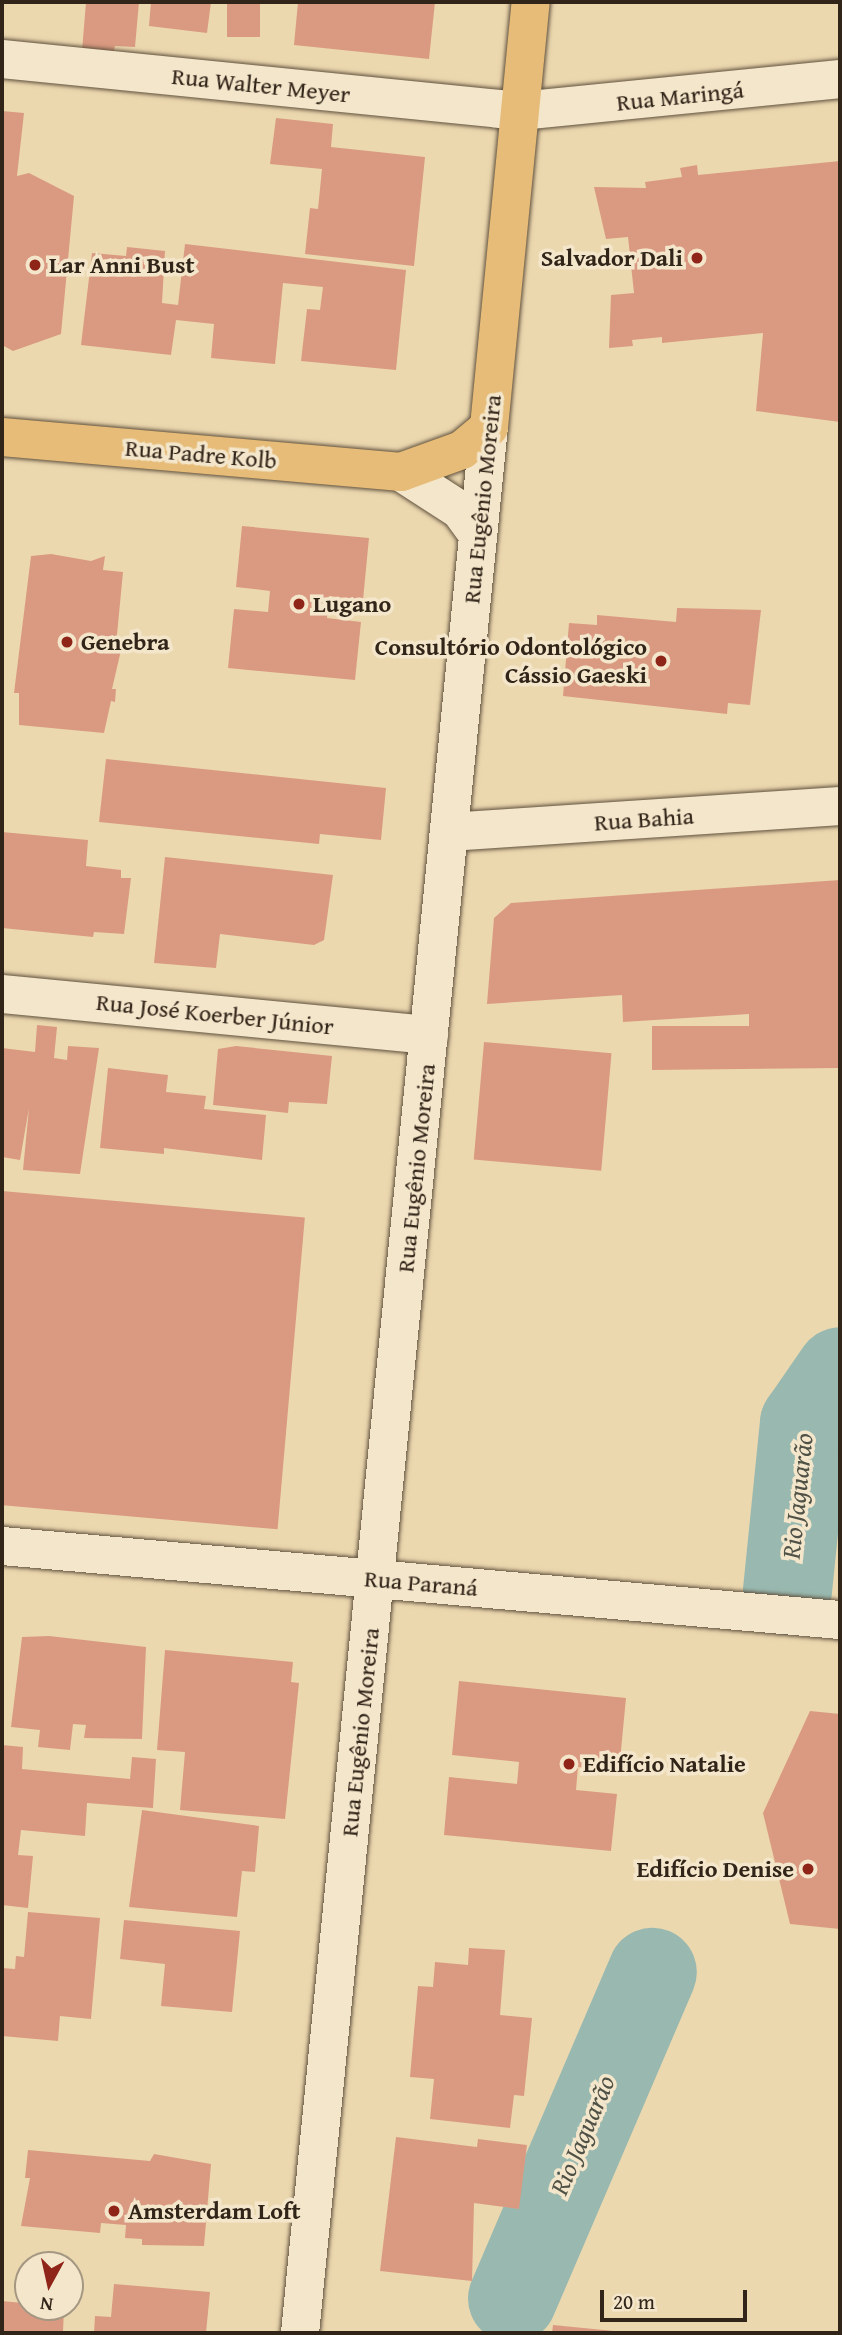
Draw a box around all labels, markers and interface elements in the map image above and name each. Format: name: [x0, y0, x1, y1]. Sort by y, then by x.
street label: Rua Walter Meyer: [170, 61, 352, 109]
street label: Rua Maringá: [615, 75, 745, 117]
place label: Salvador Dali: [541, 244, 683, 272]
marker: Salvador Dali: [689, 250, 705, 266]
place label: Lar Anni Bust: [49, 251, 195, 279]
marker: Lar Anni Bust: [27, 257, 43, 273]
street label: Rua Eugênio Moreira: [457, 393, 507, 605]
street label: Rua Padre Kolb: [124, 433, 278, 475]
place label: Lugano: [313, 590, 391, 618]
marker: Lugano: [291, 596, 307, 612]
place label: Genebra: [81, 628, 170, 656]
place label: Consultório Odontológico Cássio Gaeski: [375, 633, 647, 689]
marker: Genebra: [59, 634, 75, 650]
marker: Consultório Odontológico Cássio Gaeski: [653, 653, 669, 669]
street label: Rua Bahia: [593, 801, 695, 837]
street label: Rua José Koerber Júnior: [95, 987, 335, 1041]
street label: Rua Eugênio Moreira: [391, 1062, 441, 1274]
water label: Rio Jaguarão: [775, 1431, 819, 1561]
street label: Rua Paraná: [363, 1564, 479, 1602]
street label: Rua Eugênio Moreira: [335, 1626, 385, 1838]
place label: Edifício Natalie: [583, 1750, 746, 1778]
marker: Edifício Natalie: [561, 1756, 577, 1772]
place label: Edifício Denise: [636, 1855, 794, 1883]
marker: Edifício Denise: [800, 1861, 816, 1877]
water label: Rio Jaguarão: [543, 2071, 621, 2199]
place label: Amsterdam Loft: [128, 2197, 301, 2225]
marker: Amsterdam Loft: [106, 2203, 122, 2219]
north arrow: [14, 2251, 84, 2321]
scale bar: [604, 2276, 751, 2320]
text: 20 m: [613, 2286, 655, 2317]
text: N: [38, 2290, 55, 2320]

